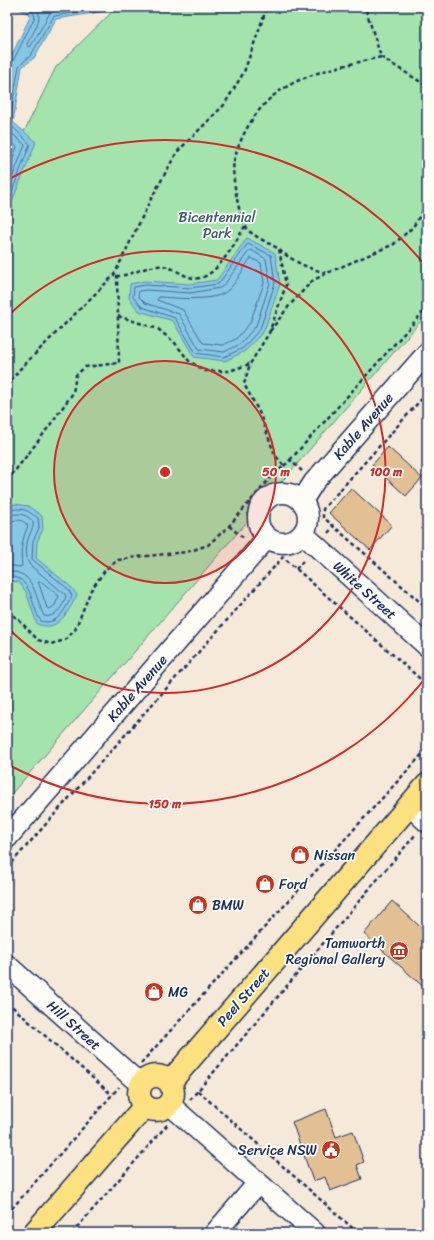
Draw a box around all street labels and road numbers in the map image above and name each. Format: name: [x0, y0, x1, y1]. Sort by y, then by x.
street label: Kable Avenue: [327, 387, 400, 466]
street label: White Street: [327, 555, 402, 626]
street label: Kable Avenue: [101, 649, 174, 728]
street label: Peel Street: [211, 962, 276, 1032]
street label: Hill Street: [41, 994, 107, 1057]

